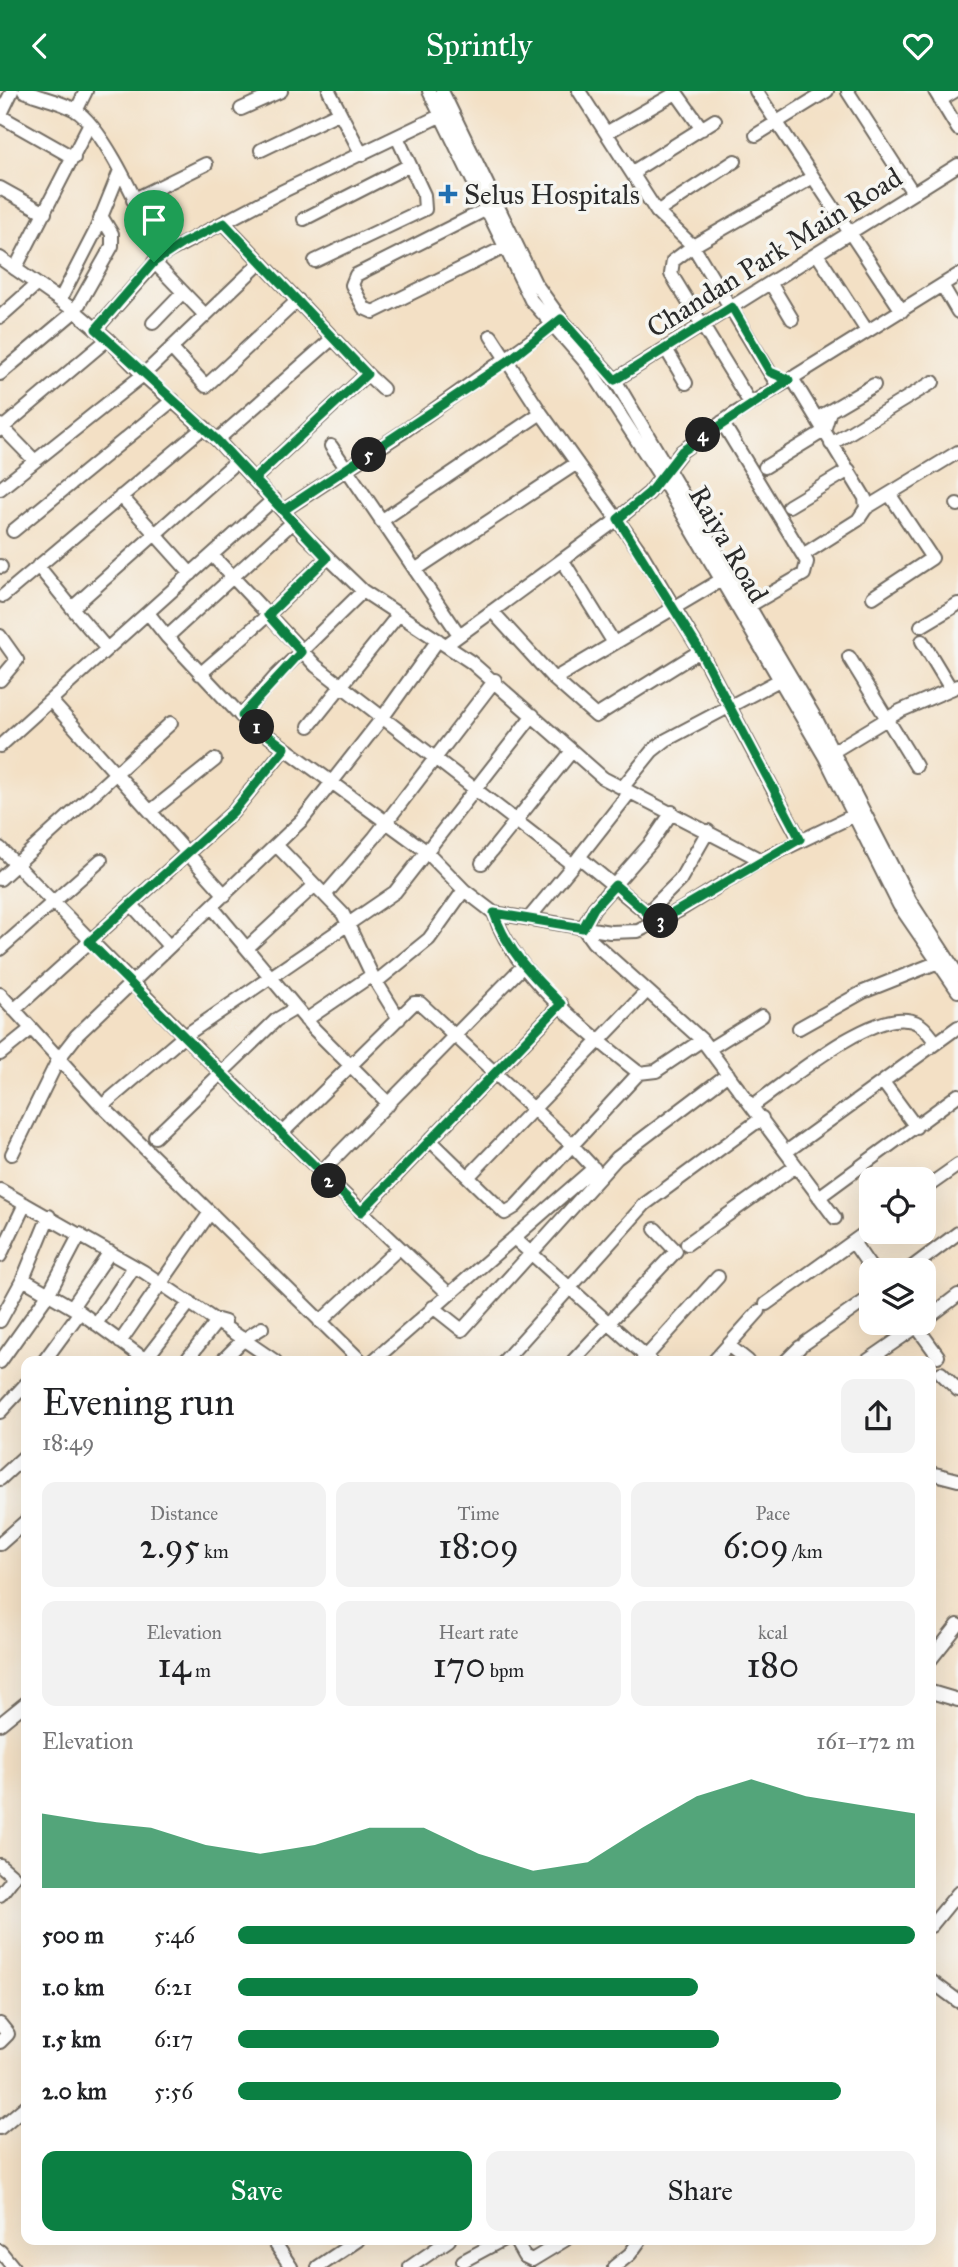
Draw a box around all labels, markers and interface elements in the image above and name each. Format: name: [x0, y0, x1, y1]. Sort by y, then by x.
text: Sprintly: [426, 26, 532, 65]
icon: back: [21, 27, 59, 65]
icon: heart: [899, 27, 937, 65]
street label: Chandan Park Main Road: [640, 160, 908, 345]
place label: Selus Hospitals: [464, 177, 640, 212]
marker: Selus Hospitals: [438, 184, 458, 204]
pin: [124, 190, 184, 262]
icon: arrive: [135, 201, 173, 239]
pin: 4: [686, 417, 720, 453]
text: 4: [697, 423, 708, 446]
pin: 5: [352, 437, 386, 473]
text: 5: [364, 443, 373, 466]
street label: Raiya Road: [681, 480, 776, 609]
pin: 1: [240, 709, 274, 745]
text: 1: [253, 715, 260, 738]
pin: 3: [644, 903, 678, 939]
text: 3: [657, 909, 664, 932]
pin: 2: [312, 1163, 346, 1199]
map controls: [859, 1167, 936, 1335]
button: locate: [859, 1167, 936, 1244]
text: 2: [324, 1169, 333, 1192]
button: layers: [859, 1258, 936, 1335]
text: Evening run: [42, 1379, 235, 1425]
button: share: [841, 1379, 915, 1453]
text: 18:49: [42, 1428, 94, 1456]
text: Distance: [150, 1502, 218, 1525]
text: Time: [457, 1502, 500, 1525]
text: Pace: [756, 1502, 790, 1525]
text: 2.95: [140, 1525, 200, 1568]
text: 18:09: [438, 1525, 519, 1568]
text: 6:09: [723, 1525, 789, 1568]
text: km: [200, 1540, 229, 1563]
text: /km: [789, 1540, 823, 1563]
text: Elevation: [146, 1621, 222, 1644]
text: Heart rate: [439, 1621, 518, 1644]
text: kcal: [758, 1621, 788, 1644]
text: 14: [157, 1644, 191, 1687]
text: 170: [433, 1644, 486, 1687]
text: 180: [746, 1644, 799, 1687]
text: m: [191, 1659, 211, 1682]
text: bpm: [486, 1659, 524, 1682]
text: Elevation: [42, 1727, 133, 1755]
text: 161–172 m: [816, 1727, 915, 1755]
text: 500 m: [42, 1921, 104, 1949]
text: 5:46: [154, 1921, 195, 1949]
text: 1.0 km: [42, 1973, 104, 2001]
text: 6:21: [154, 1973, 192, 2001]
text: 1.5 km: [42, 2025, 101, 2053]
text: 6:17: [154, 2025, 193, 2053]
text: 2.0 km: [42, 2077, 107, 2105]
text: 5:56: [154, 2077, 193, 2105]
button: Save: [42, 2151, 472, 2231]
button: Share: [486, 2151, 915, 2231]

